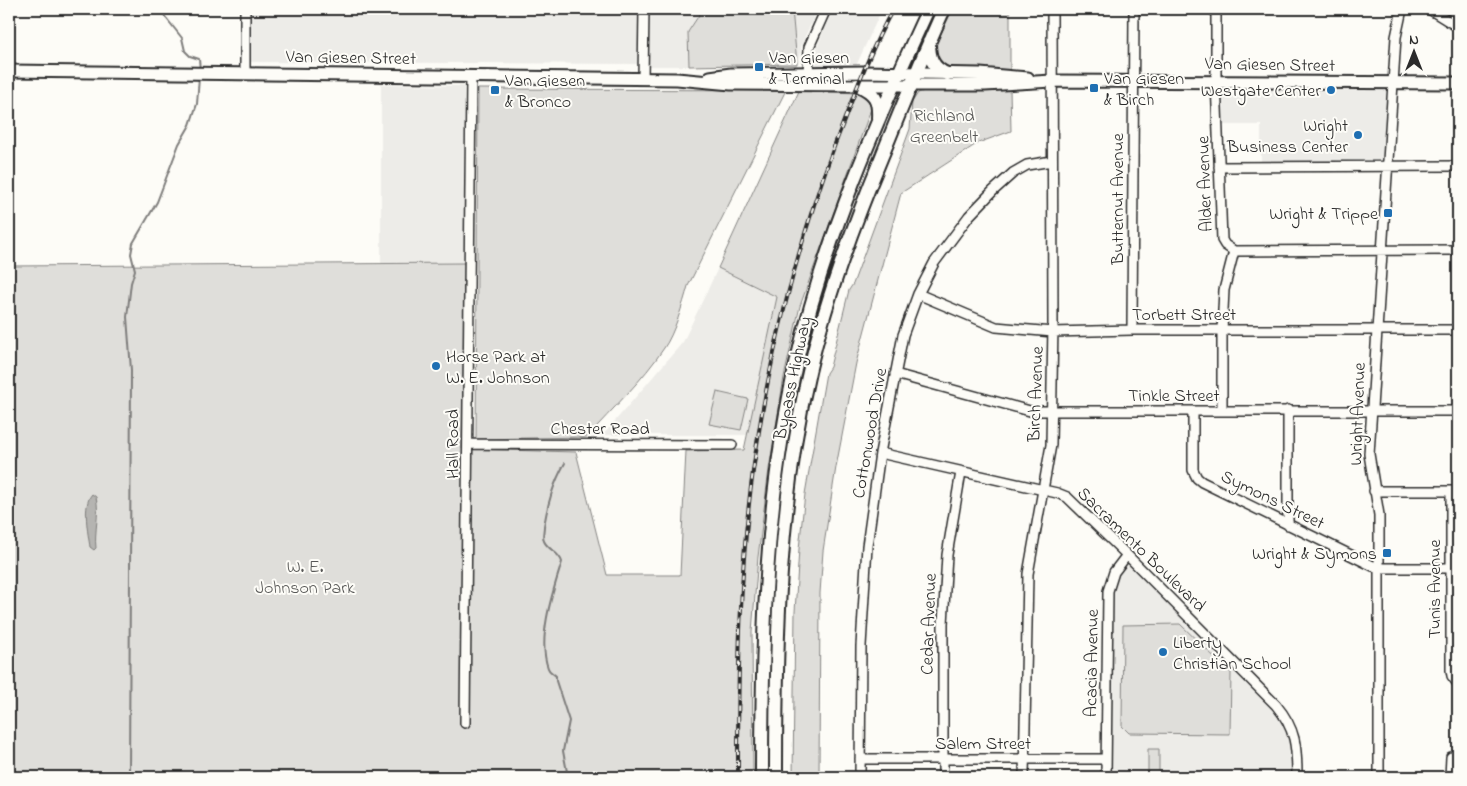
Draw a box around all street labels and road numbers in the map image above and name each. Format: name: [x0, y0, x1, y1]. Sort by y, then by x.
street label: Van Giesen Street: [285, 45, 416, 73]
street label: Van Giesen Street: [1204, 52, 1335, 80]
street label: Butternut Avenue: [1106, 132, 1132, 266]
street label: Alder Avenue: [1191, 134, 1221, 232]
street label: Torbett Street: [1132, 303, 1236, 329]
street label: Bypass Highway: [768, 314, 821, 444]
street label: Birch Avenue: [1022, 345, 1052, 443]
street label: Wright Avenue: [1344, 361, 1375, 466]
street label: Cottonwood Drive: [847, 365, 895, 501]
street label: Tinkle Street: [1128, 384, 1220, 410]
street label: Hall Road: [441, 409, 467, 479]
street label: Chester Road: [551, 417, 650, 443]
street label: Symons Street: [1216, 464, 1329, 537]
street label: Sacramento Boulevard: [1070, 482, 1211, 619]
street label: Tunis Avenue: [1423, 539, 1449, 639]
street label: Cedar Avenue: [915, 572, 945, 675]
street label: Acacia Avenue: [1079, 608, 1107, 717]
street label: Salem Street: [935, 732, 1031, 758]

